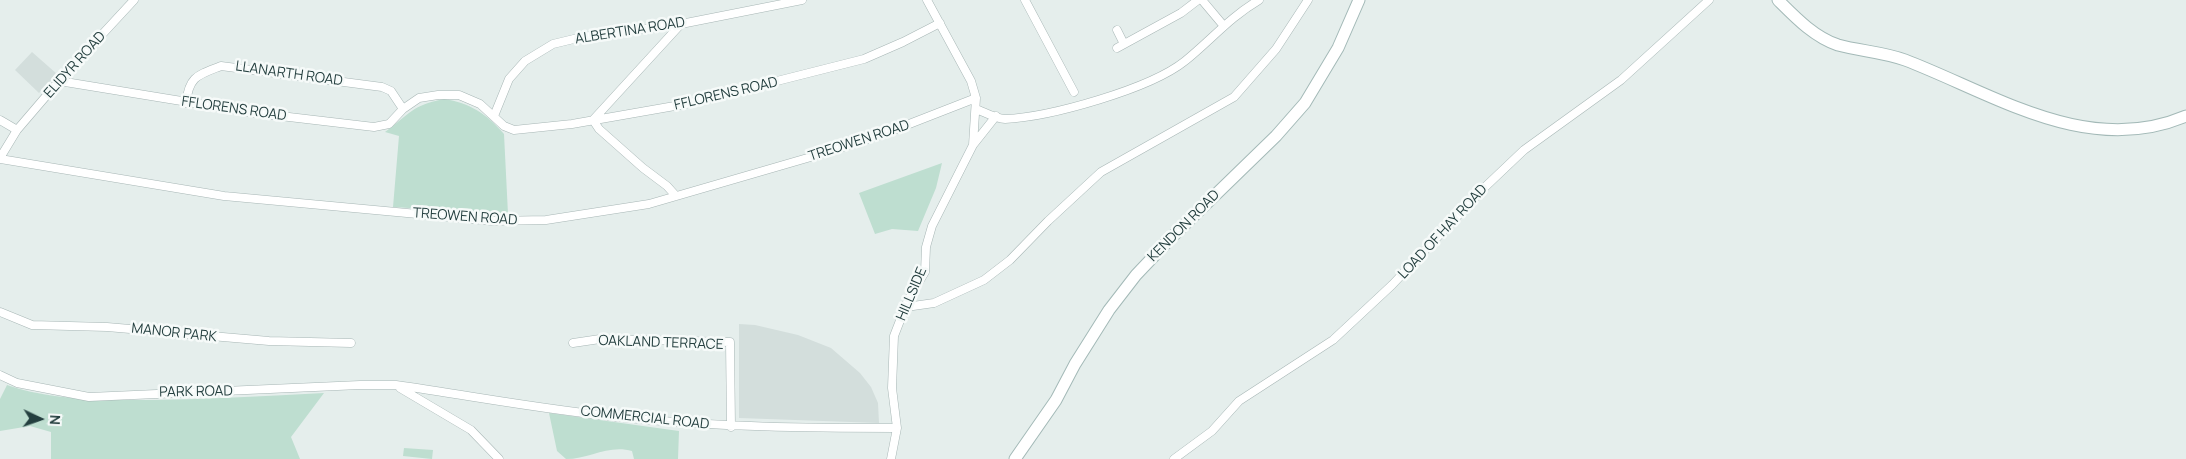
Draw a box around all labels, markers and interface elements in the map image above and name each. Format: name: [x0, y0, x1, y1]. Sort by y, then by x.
street label: ALBERTINA ROAD: [574, 14, 686, 48]
street label: ELIDYR ROAD: [41, 28, 109, 102]
street label: LLANARTH ROAD: [234, 58, 344, 90]
street label: FFLORENS ROAD: [673, 74, 779, 114]
street label: FFLORENS ROAD: [180, 93, 288, 125]
street label: TREOWEN ROAD: [807, 117, 911, 165]
street label: LOAD OF HAY ROAD: [1395, 181, 1491, 283]
street label: KENDON ROAD: [1145, 187, 1223, 265]
street label: TREOWEN ROAD: [412, 205, 518, 229]
street label: HILLSIDE: [893, 265, 931, 323]
street label: MANOR PARK: [130, 320, 218, 346]
street label: OAKLAND TERRACE: [598, 332, 724, 354]
street label: PARK ROAD: [159, 383, 233, 401]
north arrow: [15, 394, 65, 444]
street label: COMMERCIAL ROAD: [580, 403, 710, 433]
text: N: [46, 414, 65, 425]

